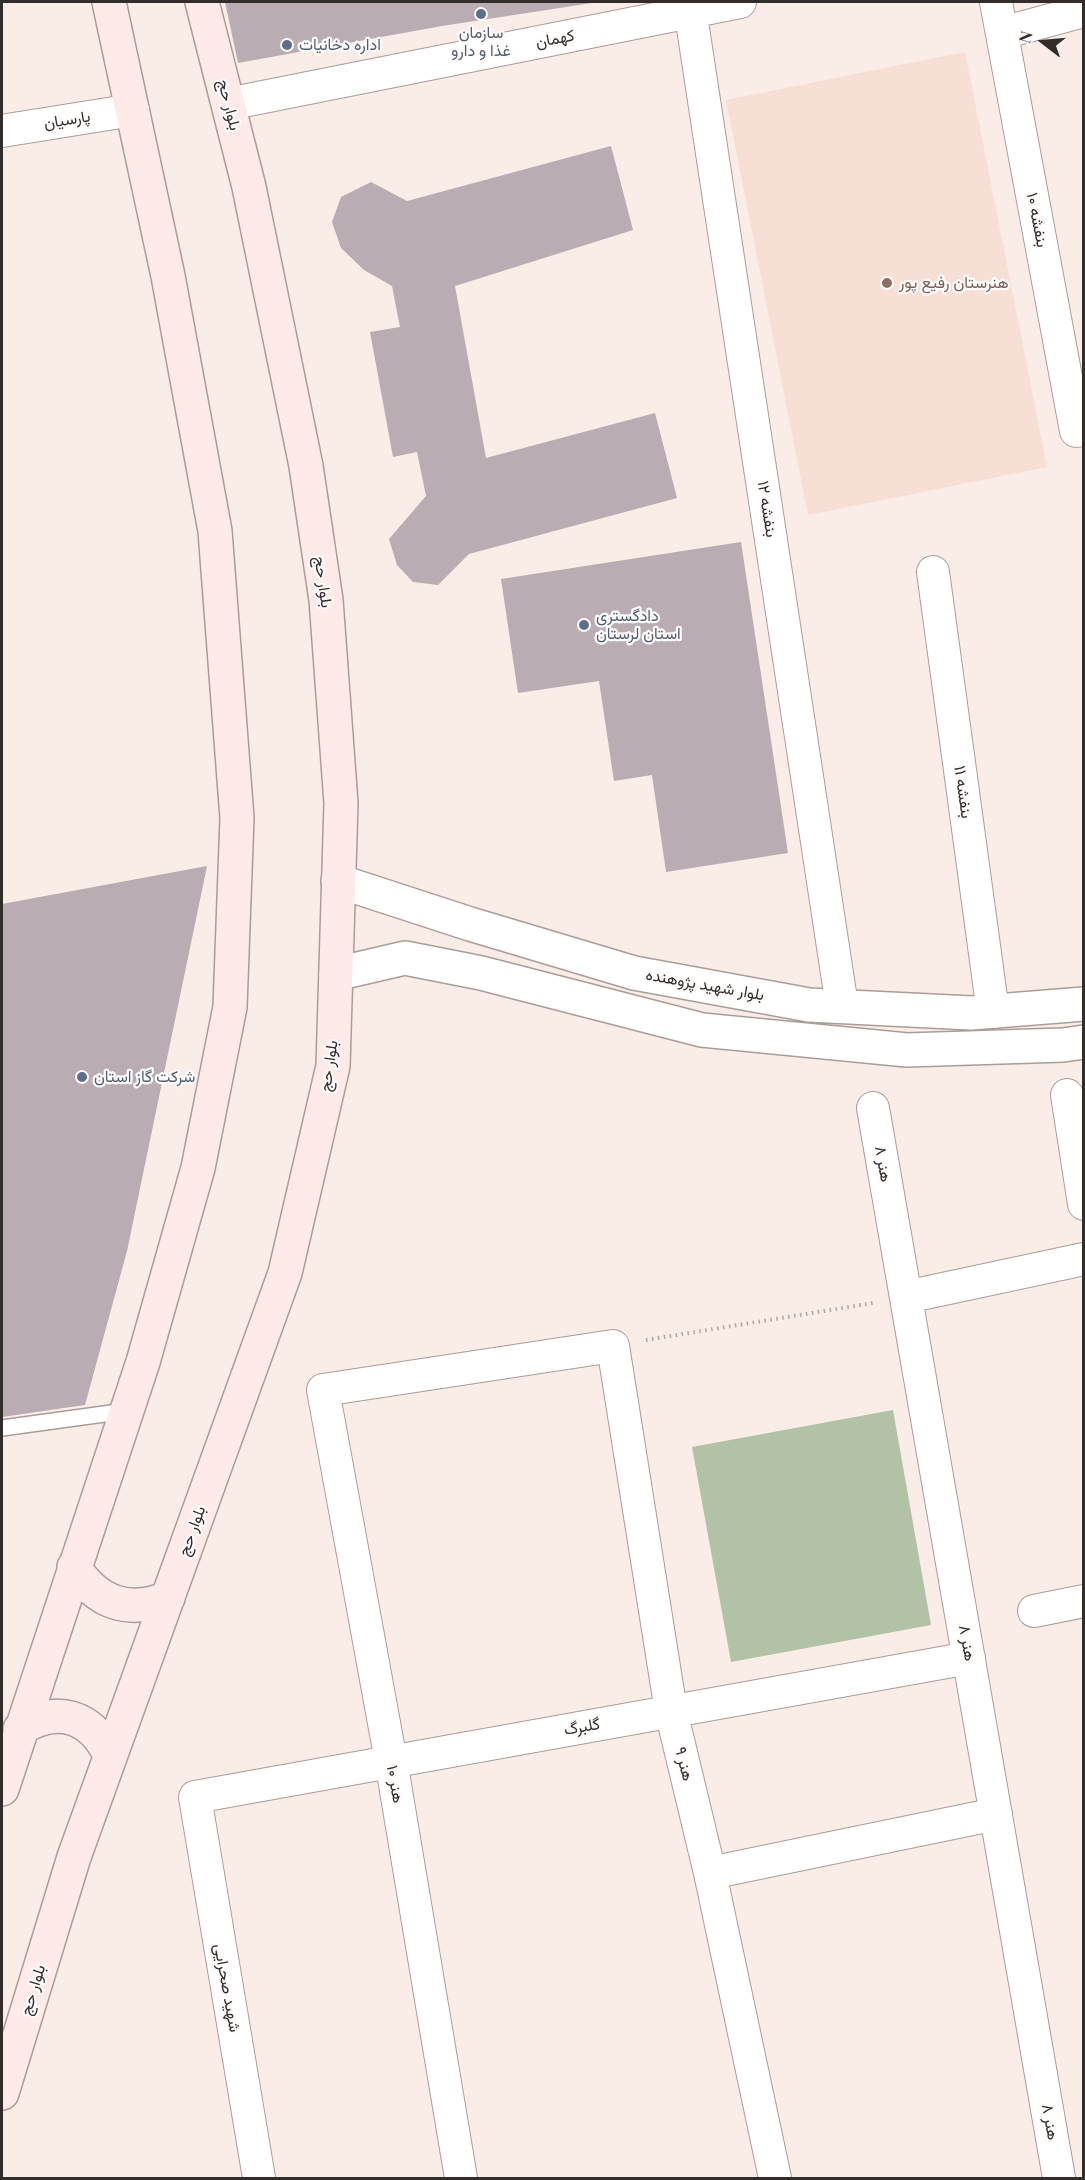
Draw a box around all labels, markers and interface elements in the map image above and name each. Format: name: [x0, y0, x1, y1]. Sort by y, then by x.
marker: سازمان غذا و دارو: [474, 7, 488, 21]
north arrow: [1013, 12, 1073, 72]
place label: سازمان غذا و دارو: [451, 23, 511, 61]
street label: کهمان: [534, 26, 576, 52]
text: N: [1014, 28, 1037, 45]
place label: اداره دخانیات: [299, 35, 381, 55]
marker: اداره دخانیات: [280, 38, 294, 52]
street label: بلوار حج: [213, 78, 245, 132]
street label: پارسیان: [42, 107, 92, 133]
street label: بنفشه ۱۰: [1022, 191, 1052, 249]
place label: هنرستان رفیع پور: [899, 273, 1009, 293]
marker: هنرستان رفیع پور: [880, 276, 894, 290]
street label: بنفشه ۱۲: [753, 479, 781, 539]
street label: بلوار حج: [310, 555, 336, 609]
place label: دادگستری استان لرستان: [596, 606, 681, 644]
marker: دادگستری استان لرستان: [577, 618, 591, 632]
street label: بنفشه ۱۱: [950, 764, 976, 820]
street label: بلوار شهید پژوهنده: [644, 965, 766, 1005]
street label: بلوار حج: [316, 1039, 342, 1093]
place label: شرکت گاز استان: [94, 1067, 195, 1087]
marker: شرکت گاز استان: [75, 1070, 89, 1084]
street label: هنر ۸: [870, 1145, 896, 1183]
street label: بلوار حج: [174, 1503, 210, 1559]
street label: هنر ۸: [954, 1624, 980, 1662]
street label: گلبرگ: [562, 1714, 602, 1740]
street label: هنر ۹: [671, 1745, 697, 1783]
street label: هنر ۱۰: [382, 1764, 408, 1804]
street label: شهید صحرایی: [210, 1942, 244, 2034]
street label: بلوار حج: [16, 1962, 50, 2018]
street label: هنر ۸: [1037, 2103, 1063, 2141]

